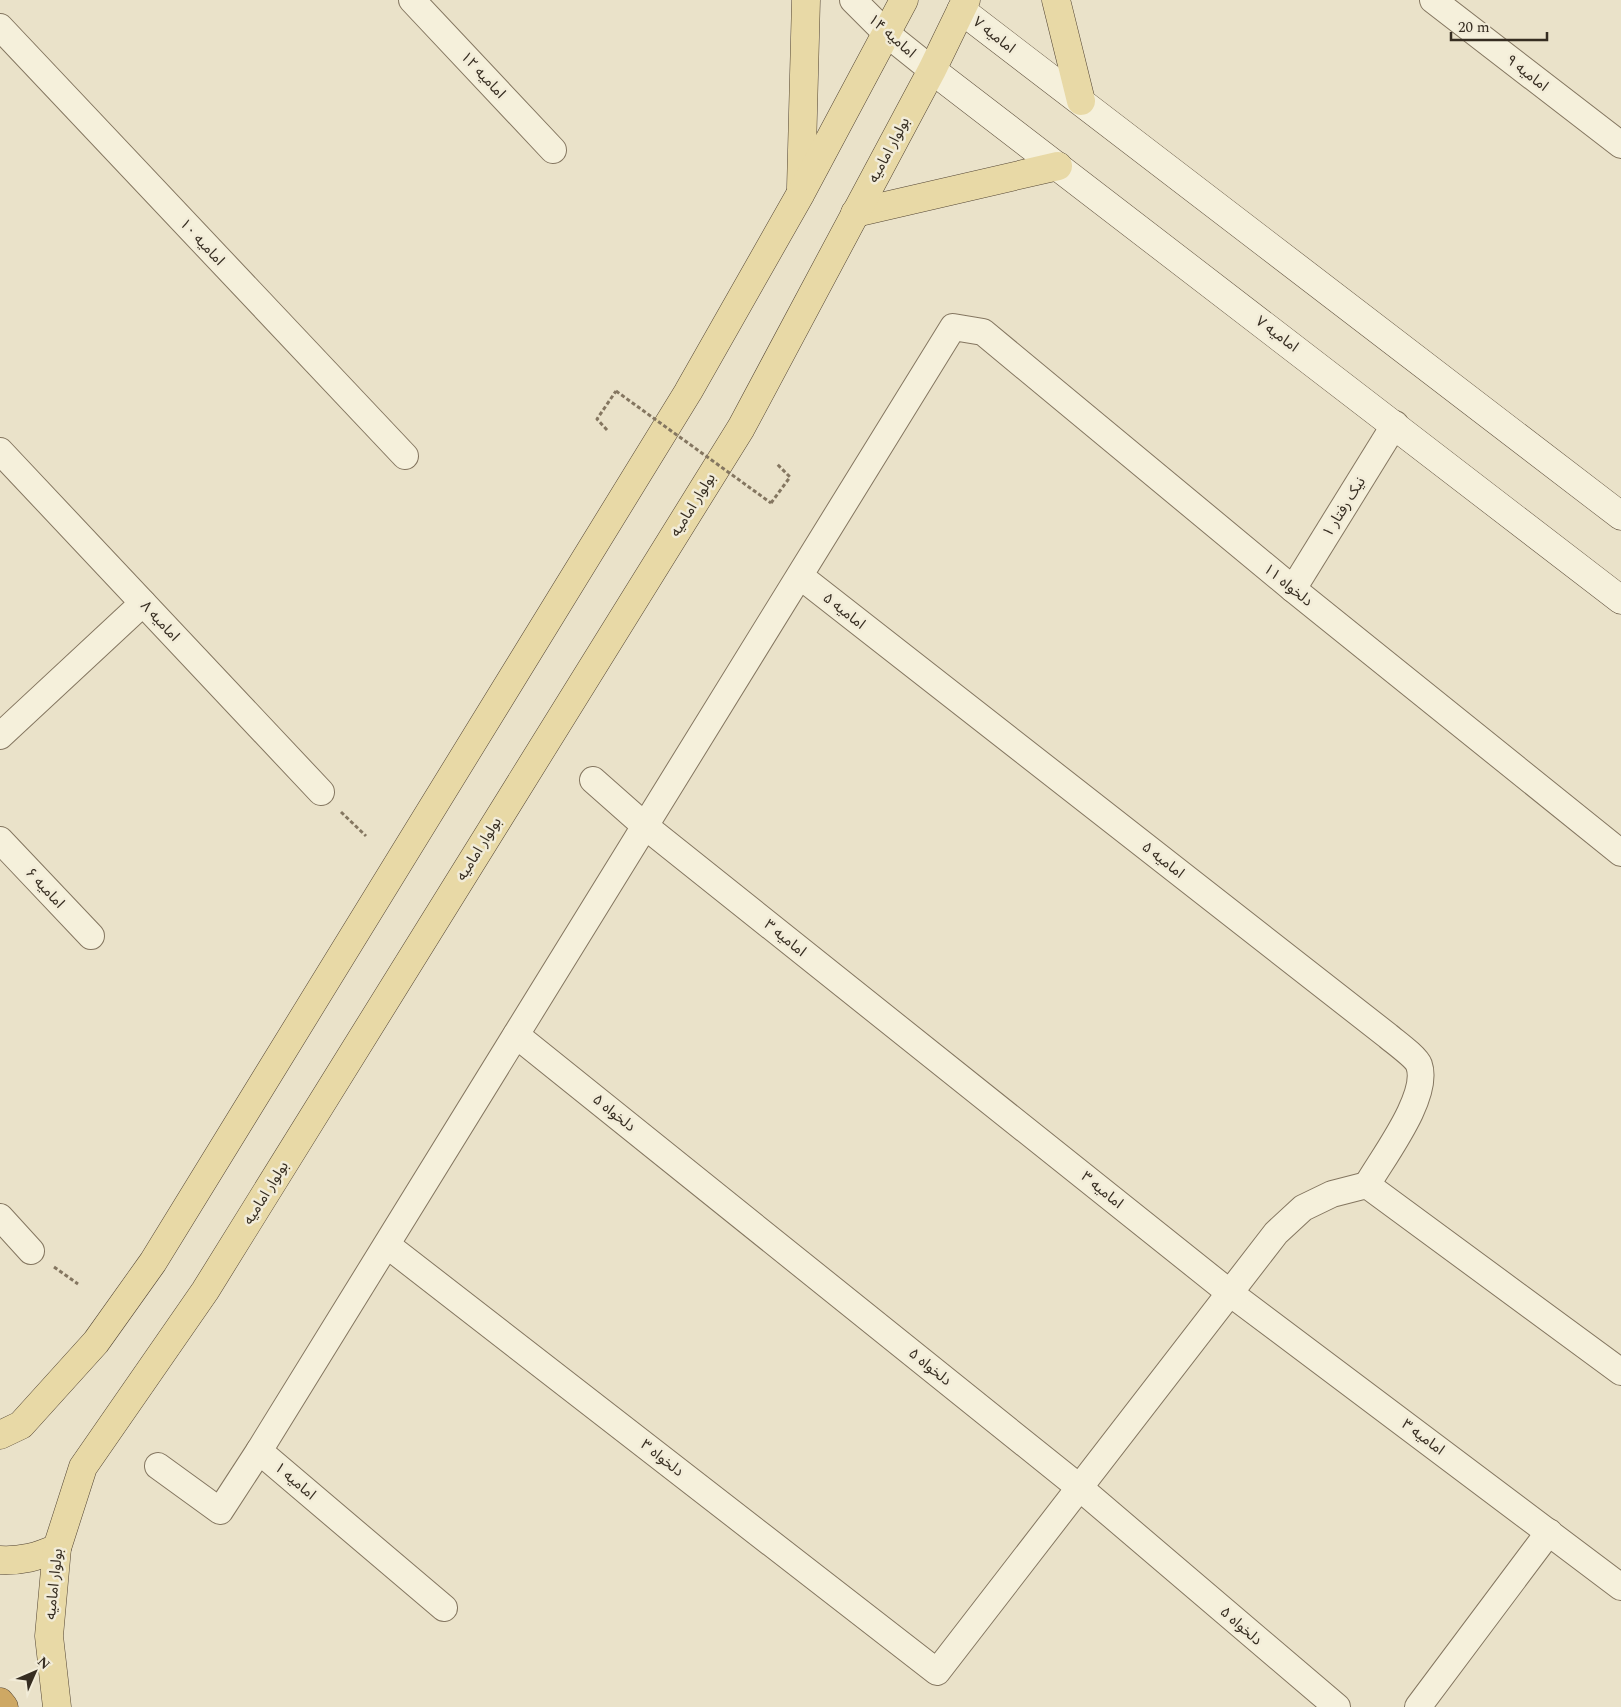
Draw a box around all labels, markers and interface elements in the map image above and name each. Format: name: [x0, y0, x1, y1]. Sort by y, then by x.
street label: امامیه ۱۴: [863, 8, 921, 64]
scale bar: [1451, 10, 1547, 42]
street label: امامیه ۷: [968, 11, 1020, 59]
text: 20 m: [1458, 16, 1490, 39]
street label: امامیه ۱۲: [455, 46, 511, 104]
street label: امامیه ۹: [1501, 49, 1553, 97]
street label: بولوار امامیه: [862, 113, 916, 187]
street label: امامیه ۱۰: [174, 213, 230, 271]
street label: امامیه ۷: [1251, 310, 1303, 358]
street label: بولوار امامیه: [664, 469, 722, 541]
street label: نیک رفتار ۱: [1316, 472, 1372, 542]
street label: دلخواه ۱۱: [1258, 558, 1318, 612]
street label: امامیه ۵: [818, 587, 870, 635]
street label: امامیه ۸: [135, 595, 185, 647]
street label: بولوار امامیه: [450, 813, 508, 885]
street label: امامیه ۵: [1137, 836, 1189, 884]
street label: امامیه ۶: [20, 862, 70, 914]
street label: امامیه ۳: [759, 914, 811, 962]
street label: دلخواه ۵: [587, 1088, 641, 1138]
street label: بولوار امامیه: [237, 1157, 295, 1229]
street label: امامیه ۳: [1076, 1166, 1128, 1214]
street label: دلخواه ۵: [903, 1342, 957, 1392]
street label: امامیه ۳: [1397, 1413, 1449, 1461]
street label: دلخواه ۳: [635, 1434, 689, 1482]
street label: امامیه ۱: [269, 1456, 321, 1506]
street label: بولوار امامیه: [39, 1547, 69, 1621]
street label: دلخواه ۵: [1215, 1601, 1267, 1651]
north arrow: [10, 1647, 60, 1697]
text: N: [32, 1652, 55, 1675]

